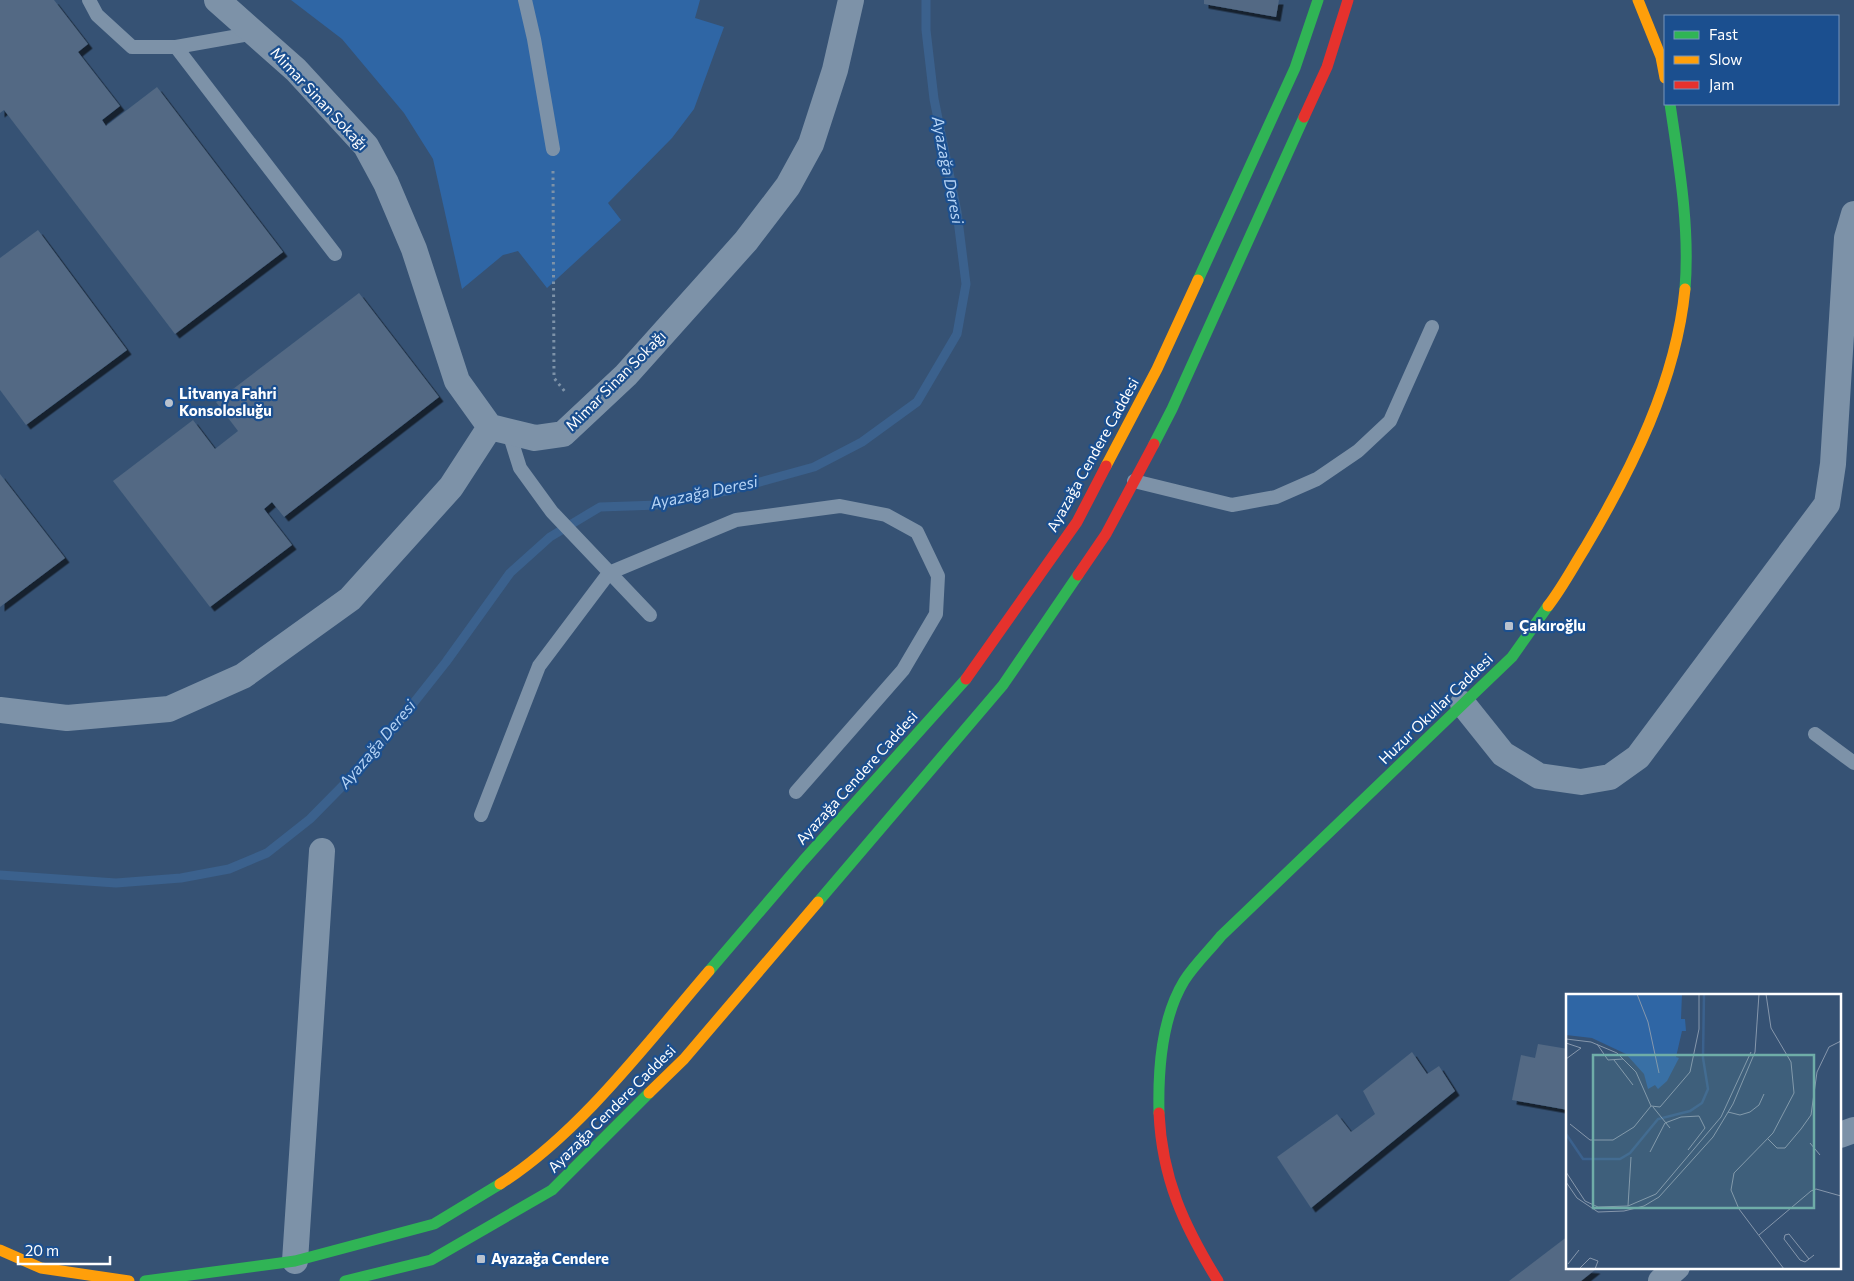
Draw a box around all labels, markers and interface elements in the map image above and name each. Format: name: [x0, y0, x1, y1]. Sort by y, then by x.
legend: [1664, 15, 1839, 105]
text: Fast: [1709, 25, 1738, 43]
street label: Mimar Sinan Sokağı: [267, 43, 372, 154]
text: Slow: [1709, 50, 1742, 68]
text: Jam: [1709, 75, 1734, 93]
water label: Ayazağa Deresi: [929, 114, 968, 226]
street label: Mimar Sinan Sokağı: [561, 326, 669, 434]
street label: Ayazağa Cendere Caddesi: [1042, 374, 1142, 535]
place label: Litvanya Fahri Konsolosluğu: [179, 384, 277, 419]
marker: Litvanya Fahri Konsolosluğu: [163, 397, 175, 409]
water label: Ayazağa Deresi: [648, 471, 760, 512]
place label: Çakıroğlu: [1519, 616, 1586, 634]
marker: Çakıroğlu: [1503, 620, 1515, 632]
street label: Huzur Okullar Caddesi: [1375, 649, 1496, 767]
water label: Ayazağa Deresi: [334, 695, 420, 792]
street label: Ayazağa Cendere Caddesi: [792, 707, 921, 848]
inset map: [1566, 994, 1842, 1268]
street label: Ayazağa Cendere Caddesi: [544, 1041, 679, 1176]
scale bar: [18, 1234, 110, 1266]
text: 20 m: [25, 1241, 59, 1259]
place label: Ayazağa Cendere: [491, 1249, 609, 1267]
marker: Ayazağa Cendere: [475, 1253, 487, 1265]

